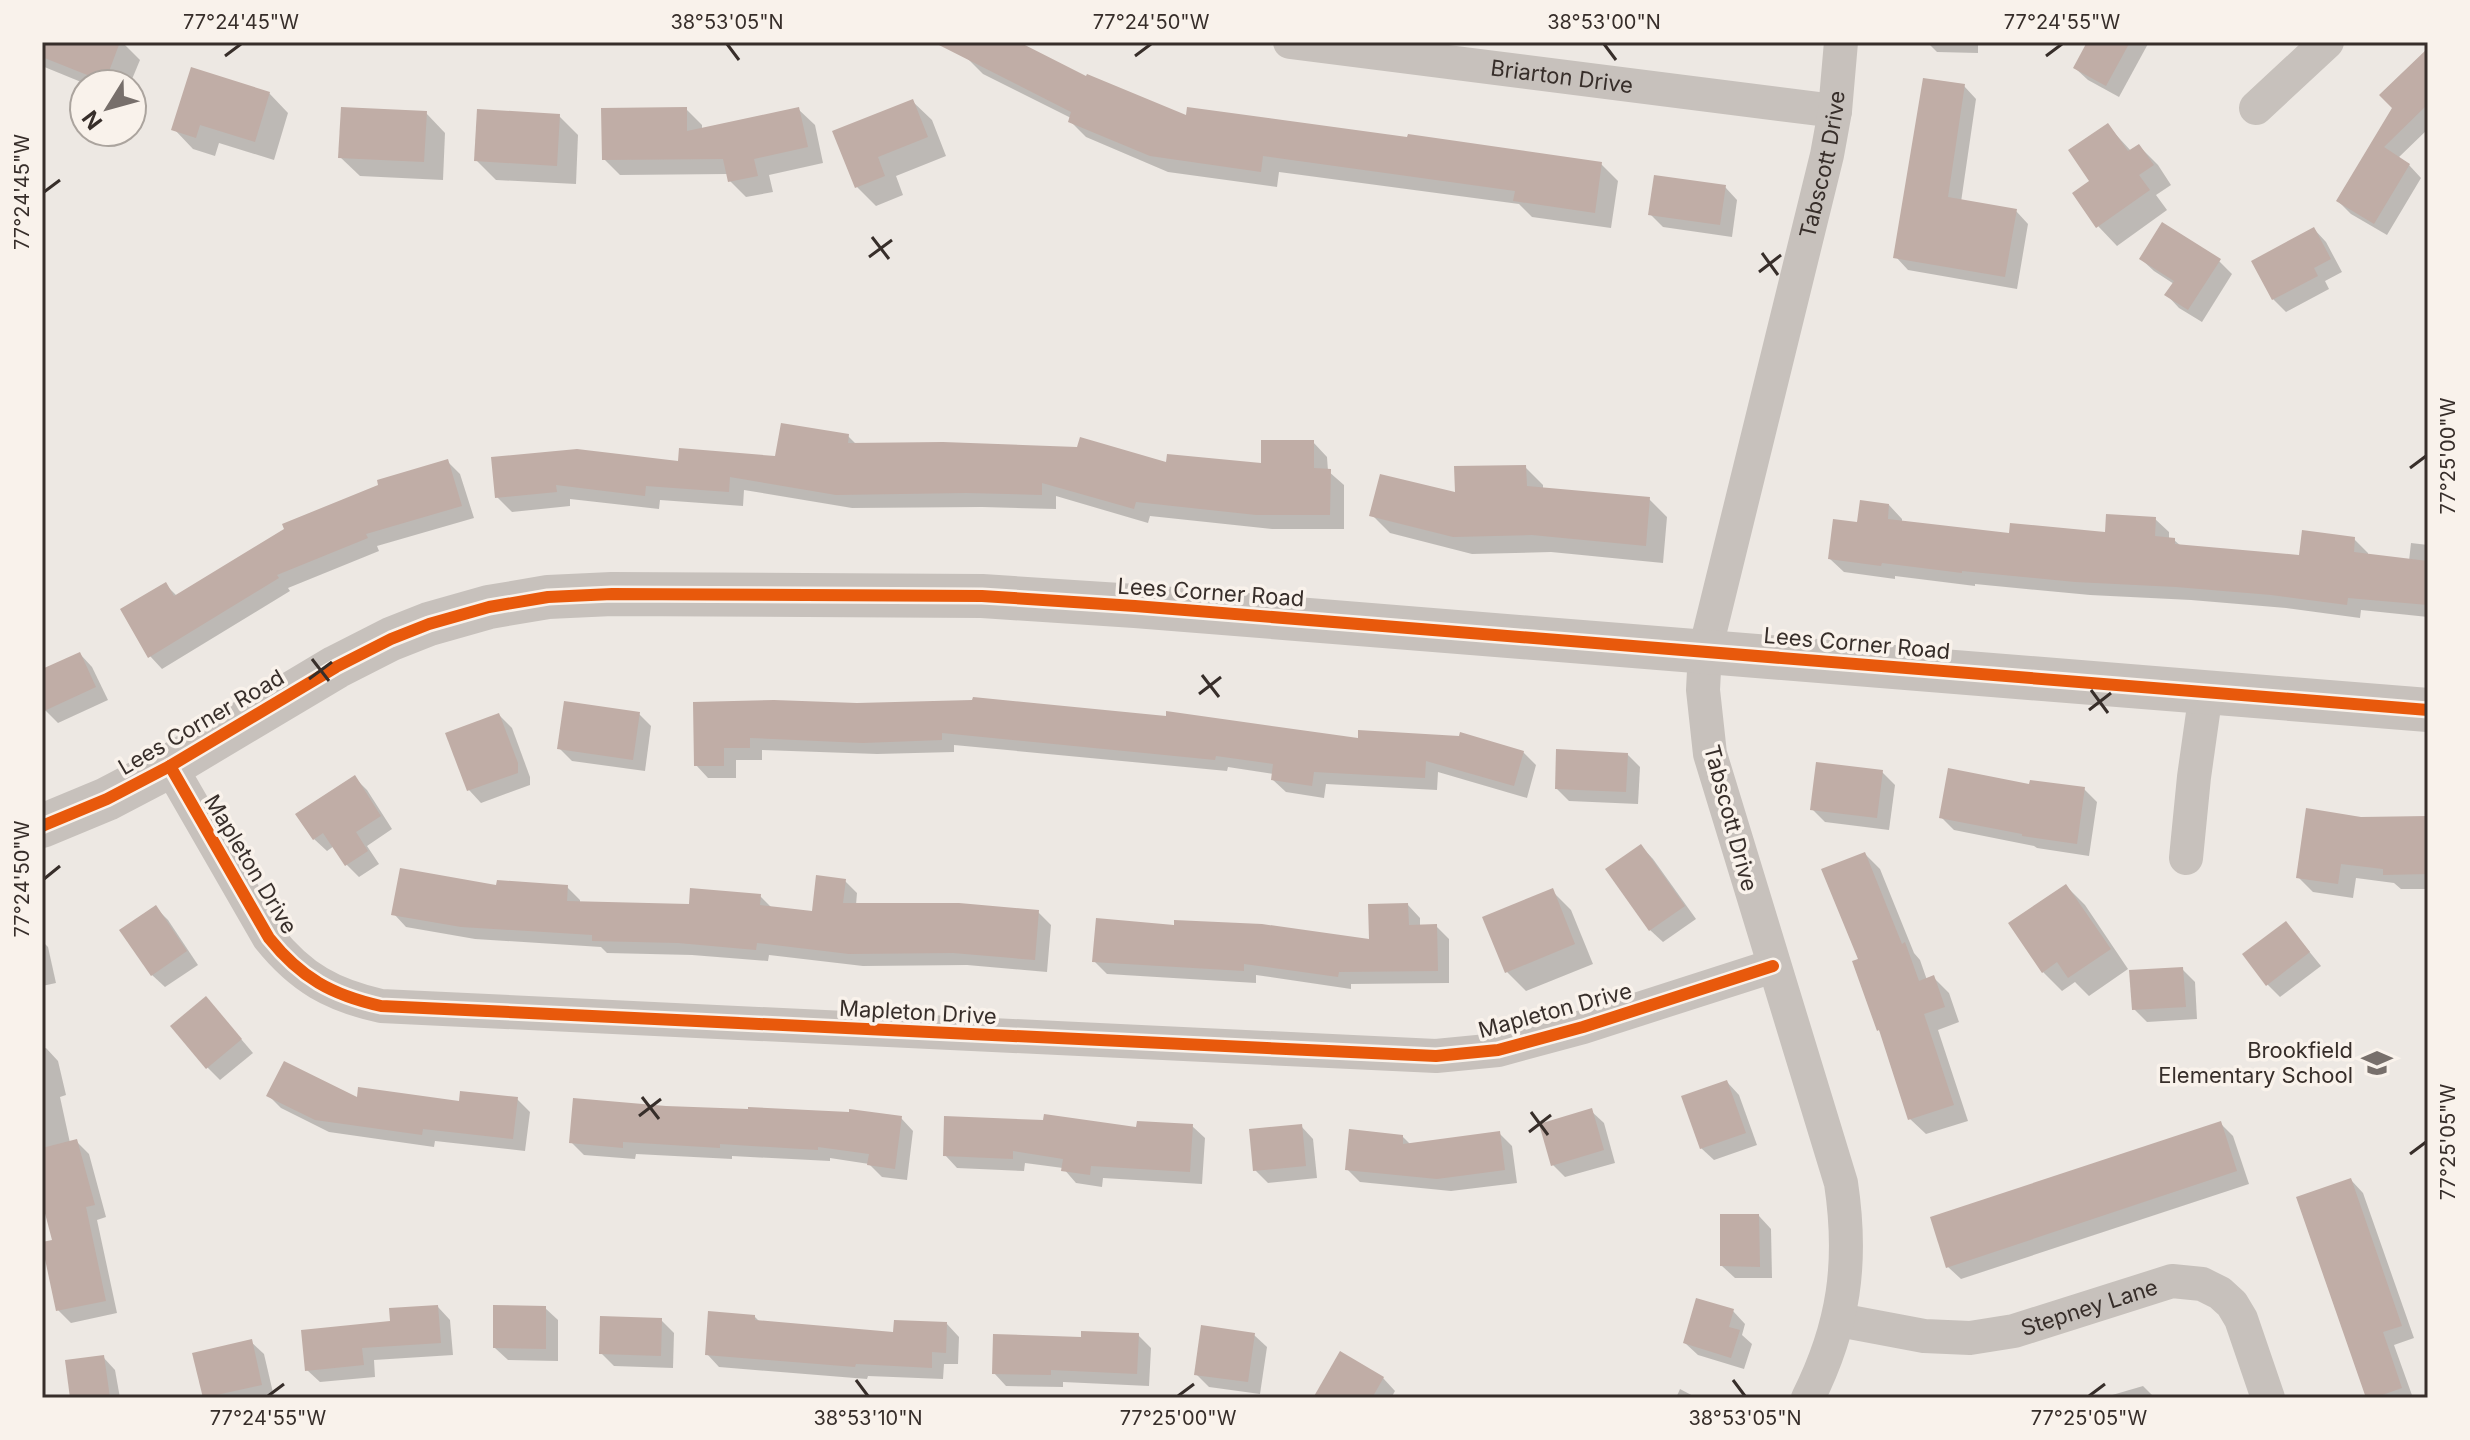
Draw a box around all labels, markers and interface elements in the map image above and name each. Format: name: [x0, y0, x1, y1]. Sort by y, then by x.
text: 77°24'45"W: [183, 10, 299, 34]
text: 38°53'05"N: [670, 10, 784, 34]
text: 77°24'50"W: [1093, 10, 1210, 34]
text: 38°53'00"N: [1547, 10, 1661, 34]
text: 77°24'55"W: [2004, 10, 2120, 34]
street label: Briarton Drive: [1489, 55, 1635, 98]
north arrow: [68, 68, 148, 148]
street label: Tabscott Drive: [1794, 90, 1850, 241]
text: N: [77, 106, 107, 135]
text: 77°24'45"W: [10, 134, 34, 250]
text: 77°25'00"W: [2436, 397, 2460, 514]
street label: Lees Corner Road: [1117, 573, 1305, 611]
street label: Lees Corner Road: [1763, 622, 1951, 664]
street label: Lees Corner Road: [113, 664, 289, 780]
street label: Tabscott Drive: [1699, 742, 1763, 894]
street label: Mapleton Drive: [199, 790, 303, 938]
text: 77°24'50"W: [10, 820, 34, 937]
street label: Mapleton Drive: [1475, 977, 1635, 1043]
street label: Mapleton Drive: [839, 995, 997, 1029]
place label: Brookfield Elementary School: [2158, 1037, 2353, 1088]
school or university icon: Brookfield Elementary School: [2360, 1046, 2394, 1080]
text: 77°25'05"W: [2436, 1084, 2460, 1200]
street label: Stepney Lane: [2018, 1273, 2161, 1341]
text: 77°24'55"W: [210, 1406, 326, 1430]
text: 38°53'10"N: [813, 1406, 923, 1430]
text: 77°25'00"W: [1120, 1406, 1237, 1430]
text: 38°53'05"N: [1688, 1406, 1802, 1430]
text: 77°25'05"W: [2031, 1406, 2147, 1430]

